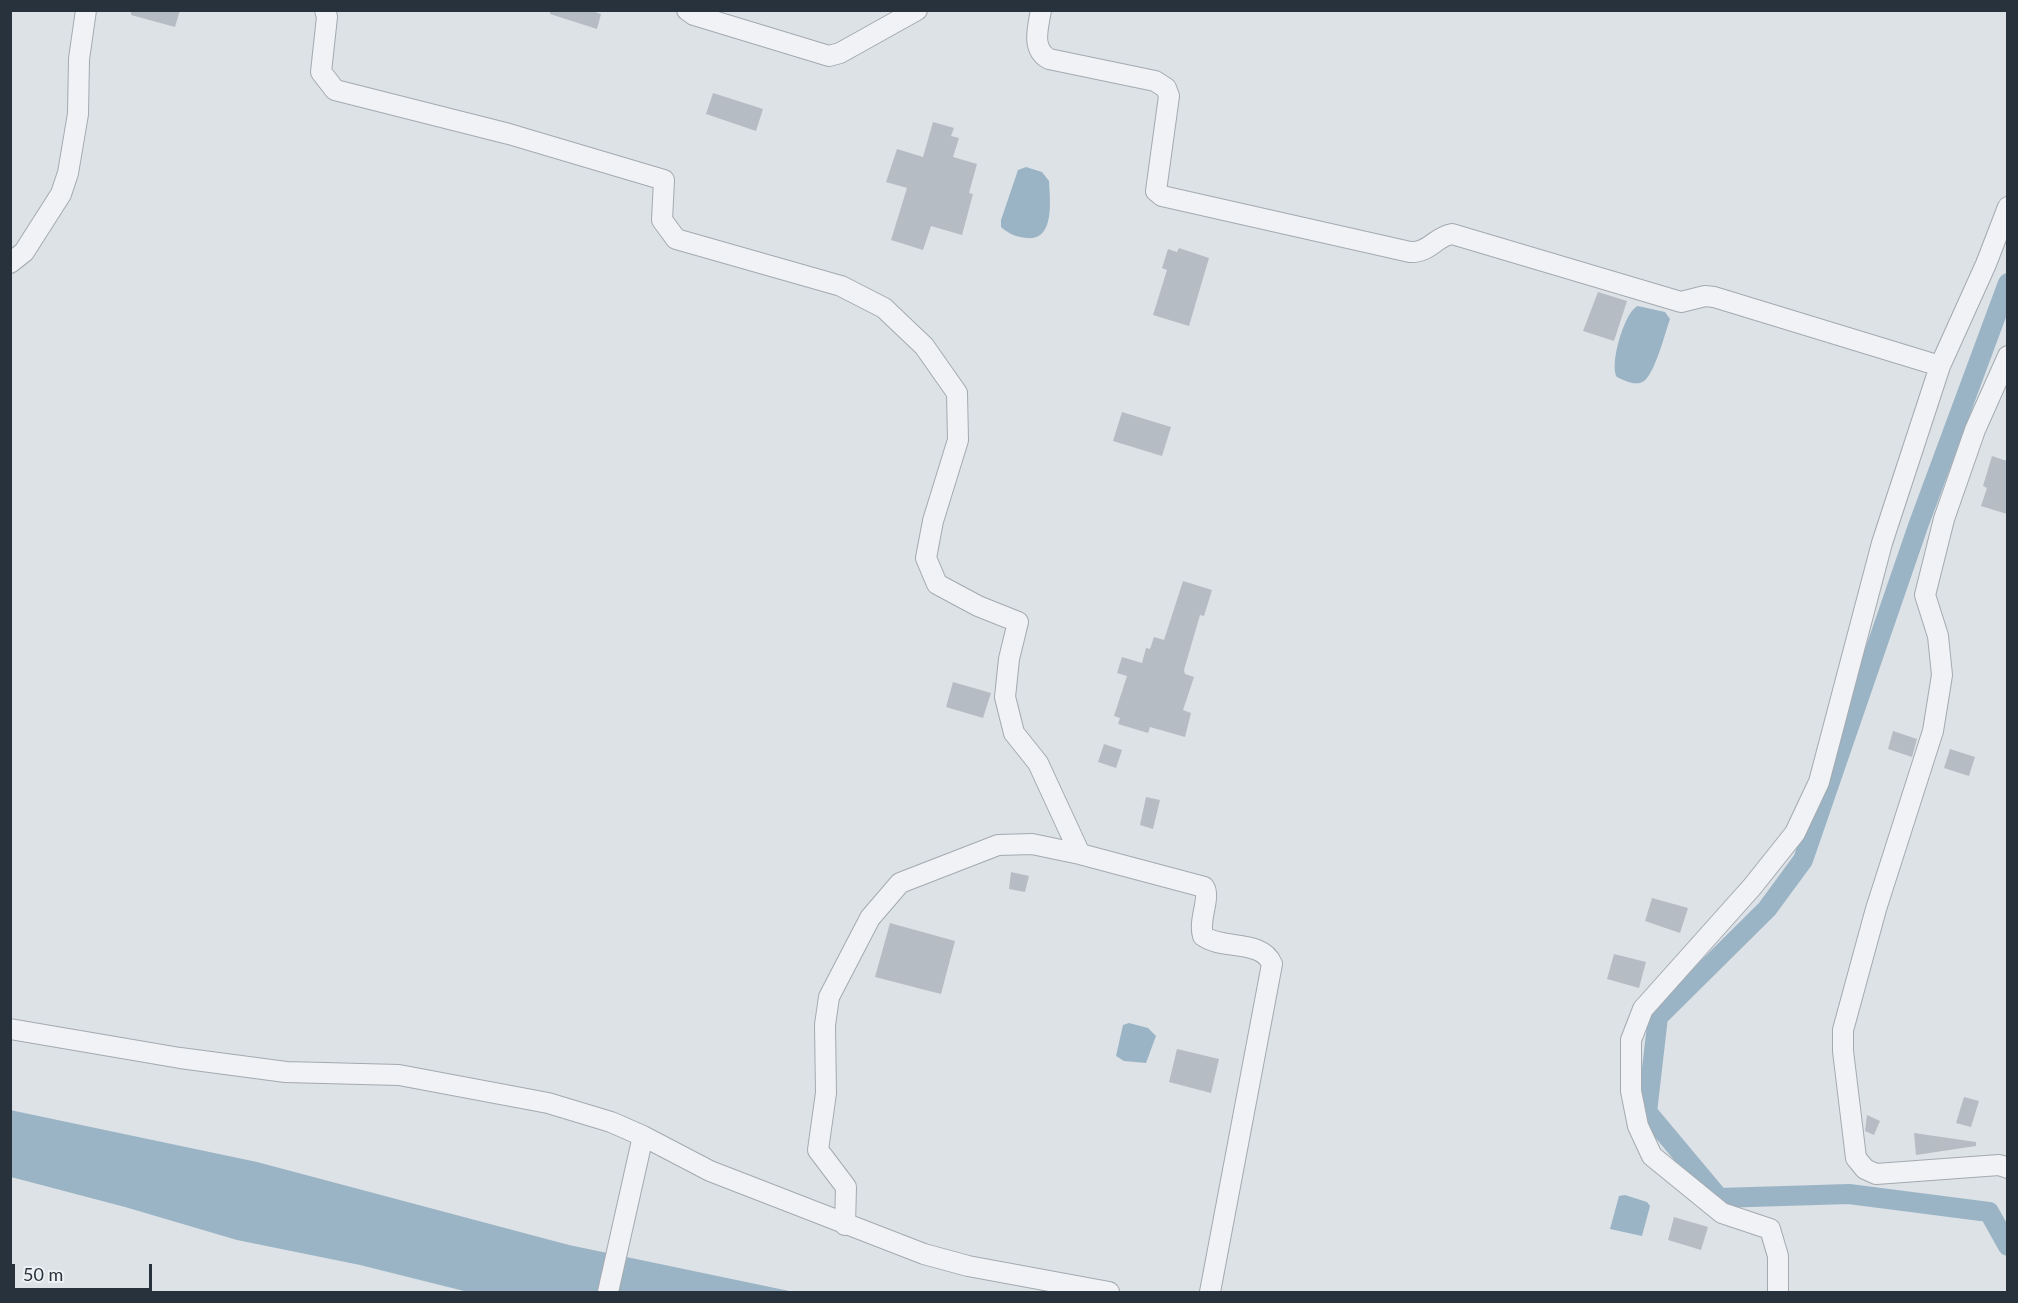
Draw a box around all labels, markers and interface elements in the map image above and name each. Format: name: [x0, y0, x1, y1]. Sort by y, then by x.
scale bar: [15, 1252, 154, 1290]
text: 50 m: [23, 1263, 63, 1285]

